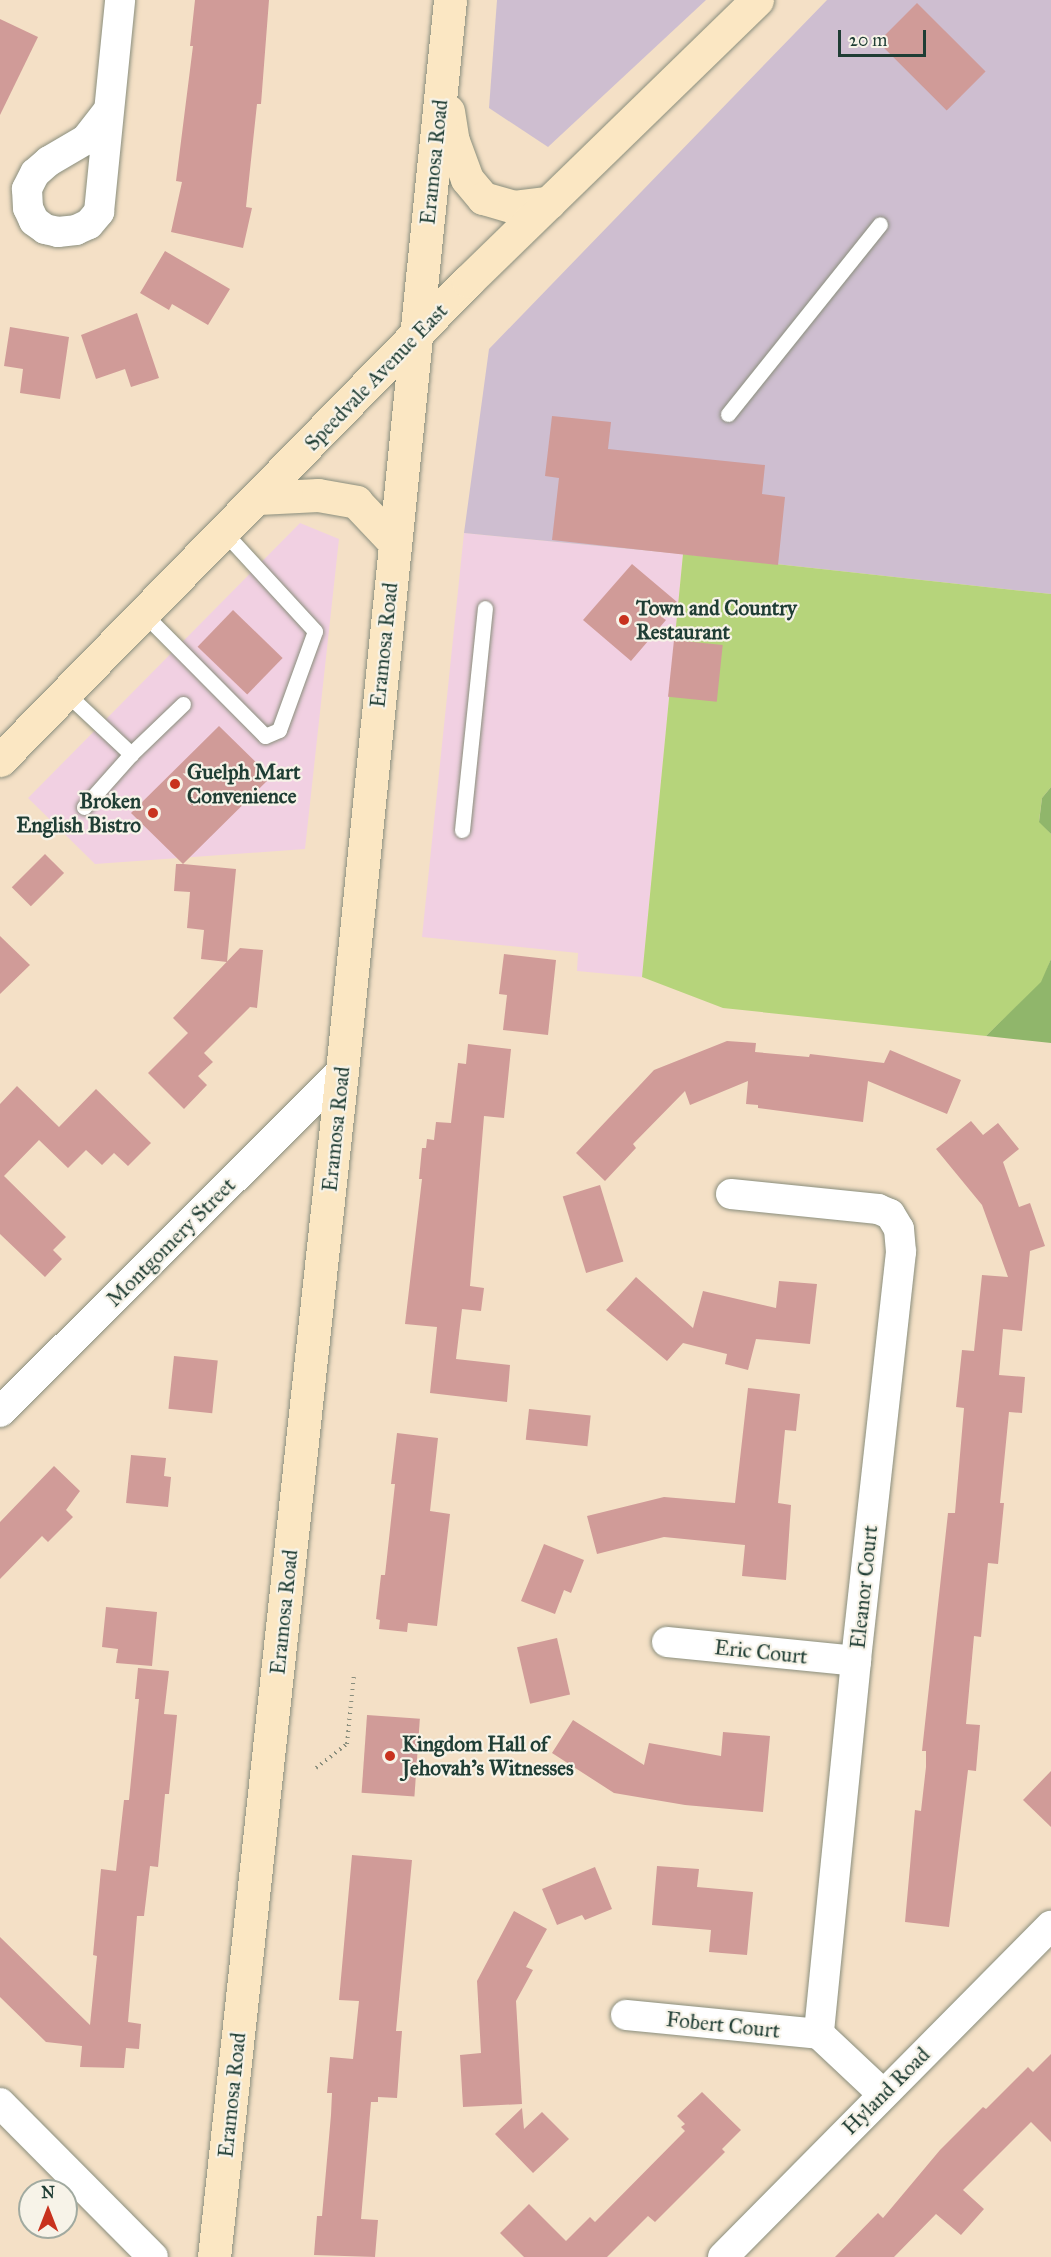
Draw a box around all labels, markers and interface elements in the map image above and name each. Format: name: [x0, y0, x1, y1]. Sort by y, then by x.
scale bar: [841, 18, 930, 56]
text: 20 m: [849, 29, 887, 51]
street label: Eramosa Road: [415, 98, 453, 226]
street label: Speedvale Avenue East: [299, 298, 453, 456]
street label: Eramosa Road: [365, 581, 403, 709]
place label: Town and Country Restaurant: [636, 595, 797, 645]
marker: Town and Country Restaurant: [617, 613, 631, 627]
place label: Guelph Mart Convenience: [187, 759, 300, 809]
marker: Guelph Mart Convenience: [168, 777, 182, 791]
place label: Broken English Bistro: [16, 788, 141, 838]
marker: Broken English Bistro: [146, 806, 160, 820]
street label: Eramosa Road: [317, 1065, 355, 1193]
street label: Montgomery Street: [101, 1172, 241, 1312]
street label: Eleanor Court: [845, 1524, 883, 1650]
street label: Eramosa Road: [265, 1548, 303, 1676]
street label: Eric Court: [713, 1635, 809, 1669]
place label: Kingdom Hall of Jehovah's Witnesses: [402, 1731, 574, 1781]
marker: Kingdom Hall of Jehovah's Witnesses: [383, 1749, 397, 1763]
street label: Fobert Court: [665, 2006, 781, 2044]
street label: Eramosa Road: [213, 2031, 251, 2159]
street label: Hyland Road: [837, 2042, 935, 2140]
north arrow: [18, 2179, 78, 2239]
text: N: [41, 2183, 55, 2202]

